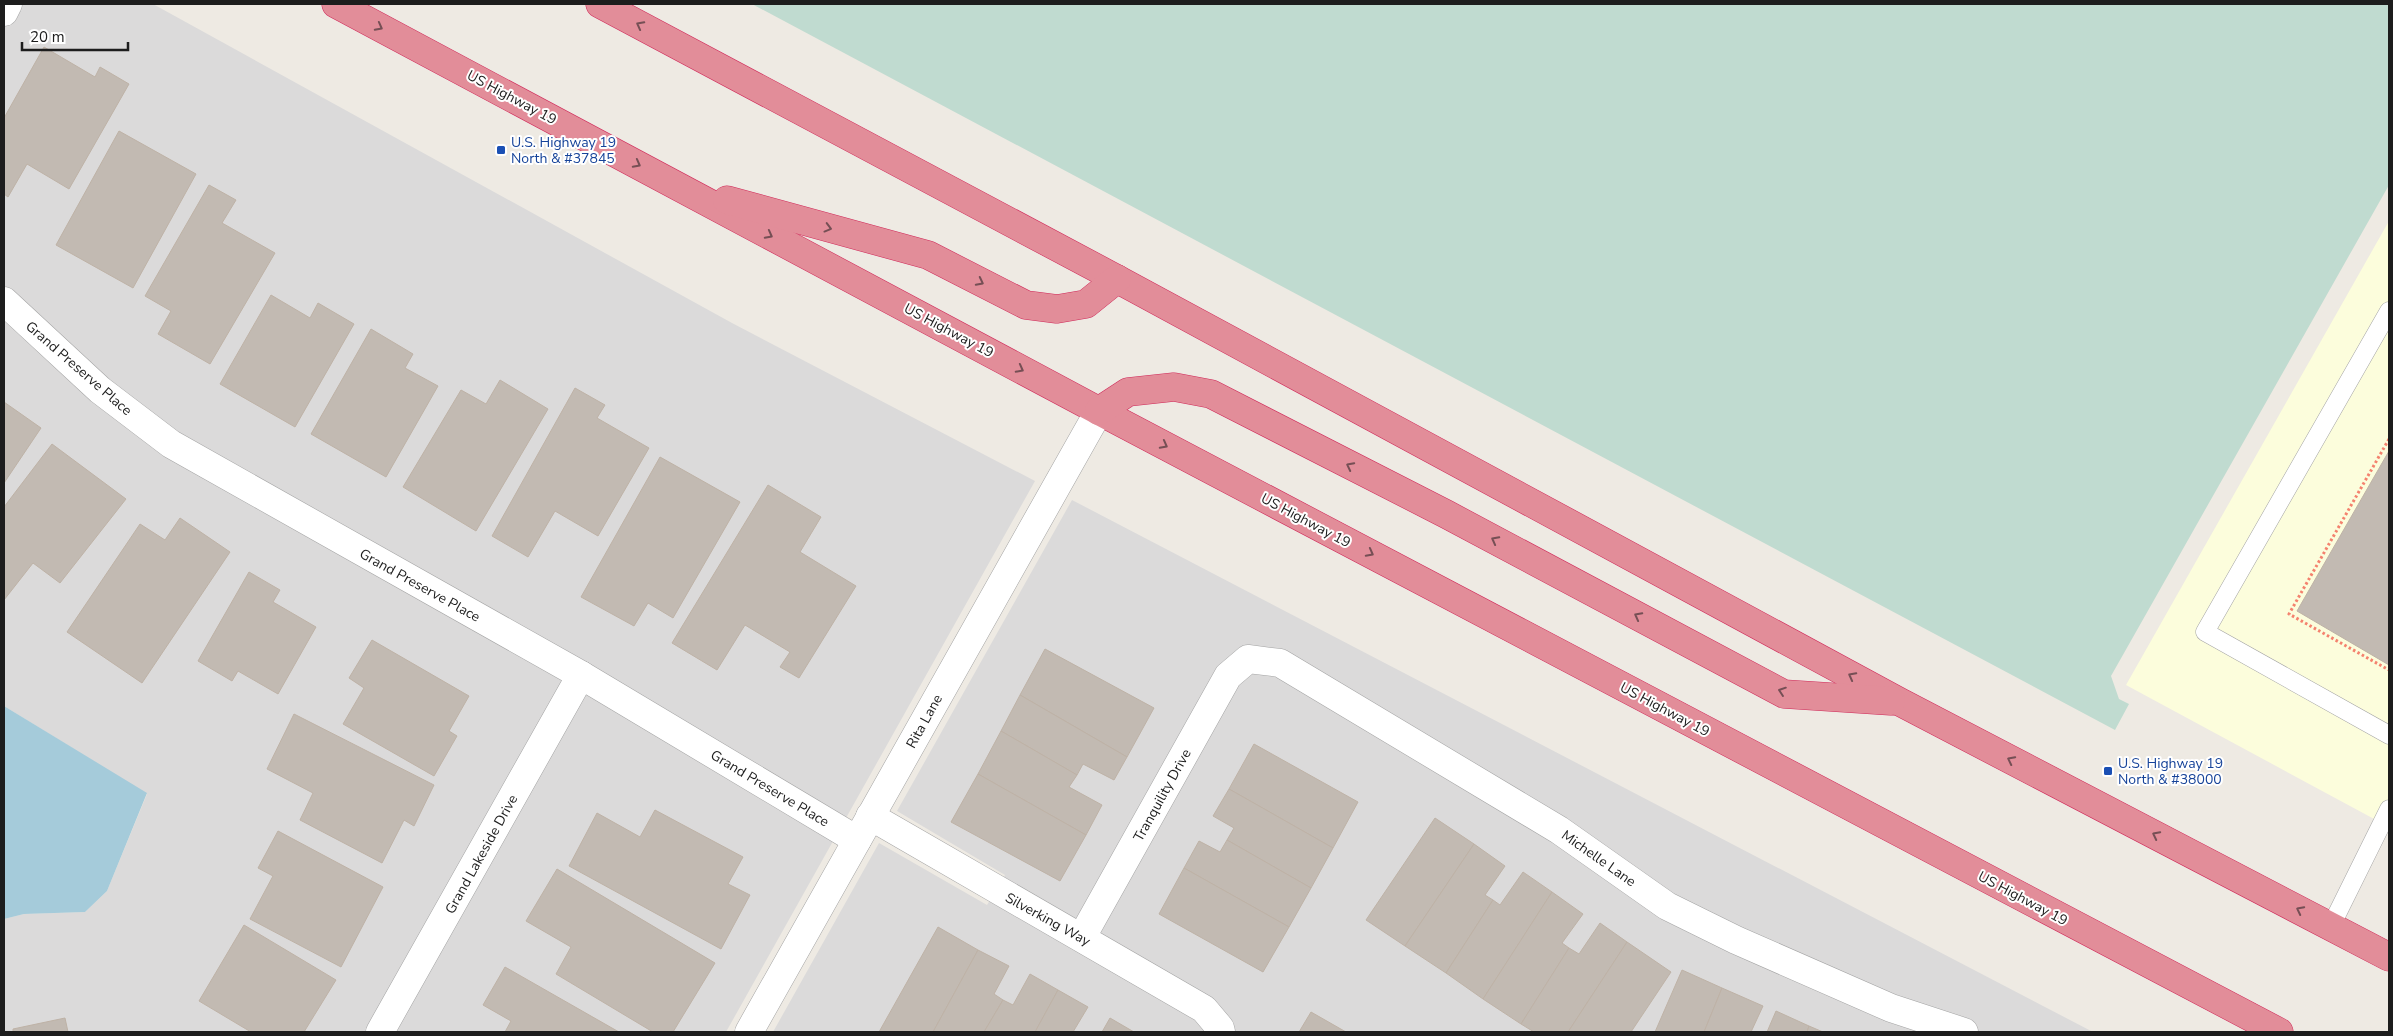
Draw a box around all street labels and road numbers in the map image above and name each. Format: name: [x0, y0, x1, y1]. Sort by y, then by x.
street label: US Highway 19: [464, 66, 560, 129]
street label: US Highway 19: [901, 299, 997, 362]
street label: Grand Preserve Place: [21, 317, 136, 420]
street label: US Highway 19: [1258, 489, 1354, 552]
street label: Grand Preserve Place: [356, 544, 484, 627]
street label: US Highway 19: [1617, 678, 1713, 741]
street label: Rita Lane: [902, 691, 947, 752]
street label: Grand Preserve Place: [707, 745, 833, 831]
street label: Tranquility Drive: [1129, 745, 1196, 845]
street label: Grand Lakeside Drive: [441, 791, 522, 917]
street label: Michelle Lane: [1558, 826, 1640, 891]
street label: US Highway 19: [1975, 867, 2071, 930]
street label: Silverking Way: [1002, 888, 1094, 951]

